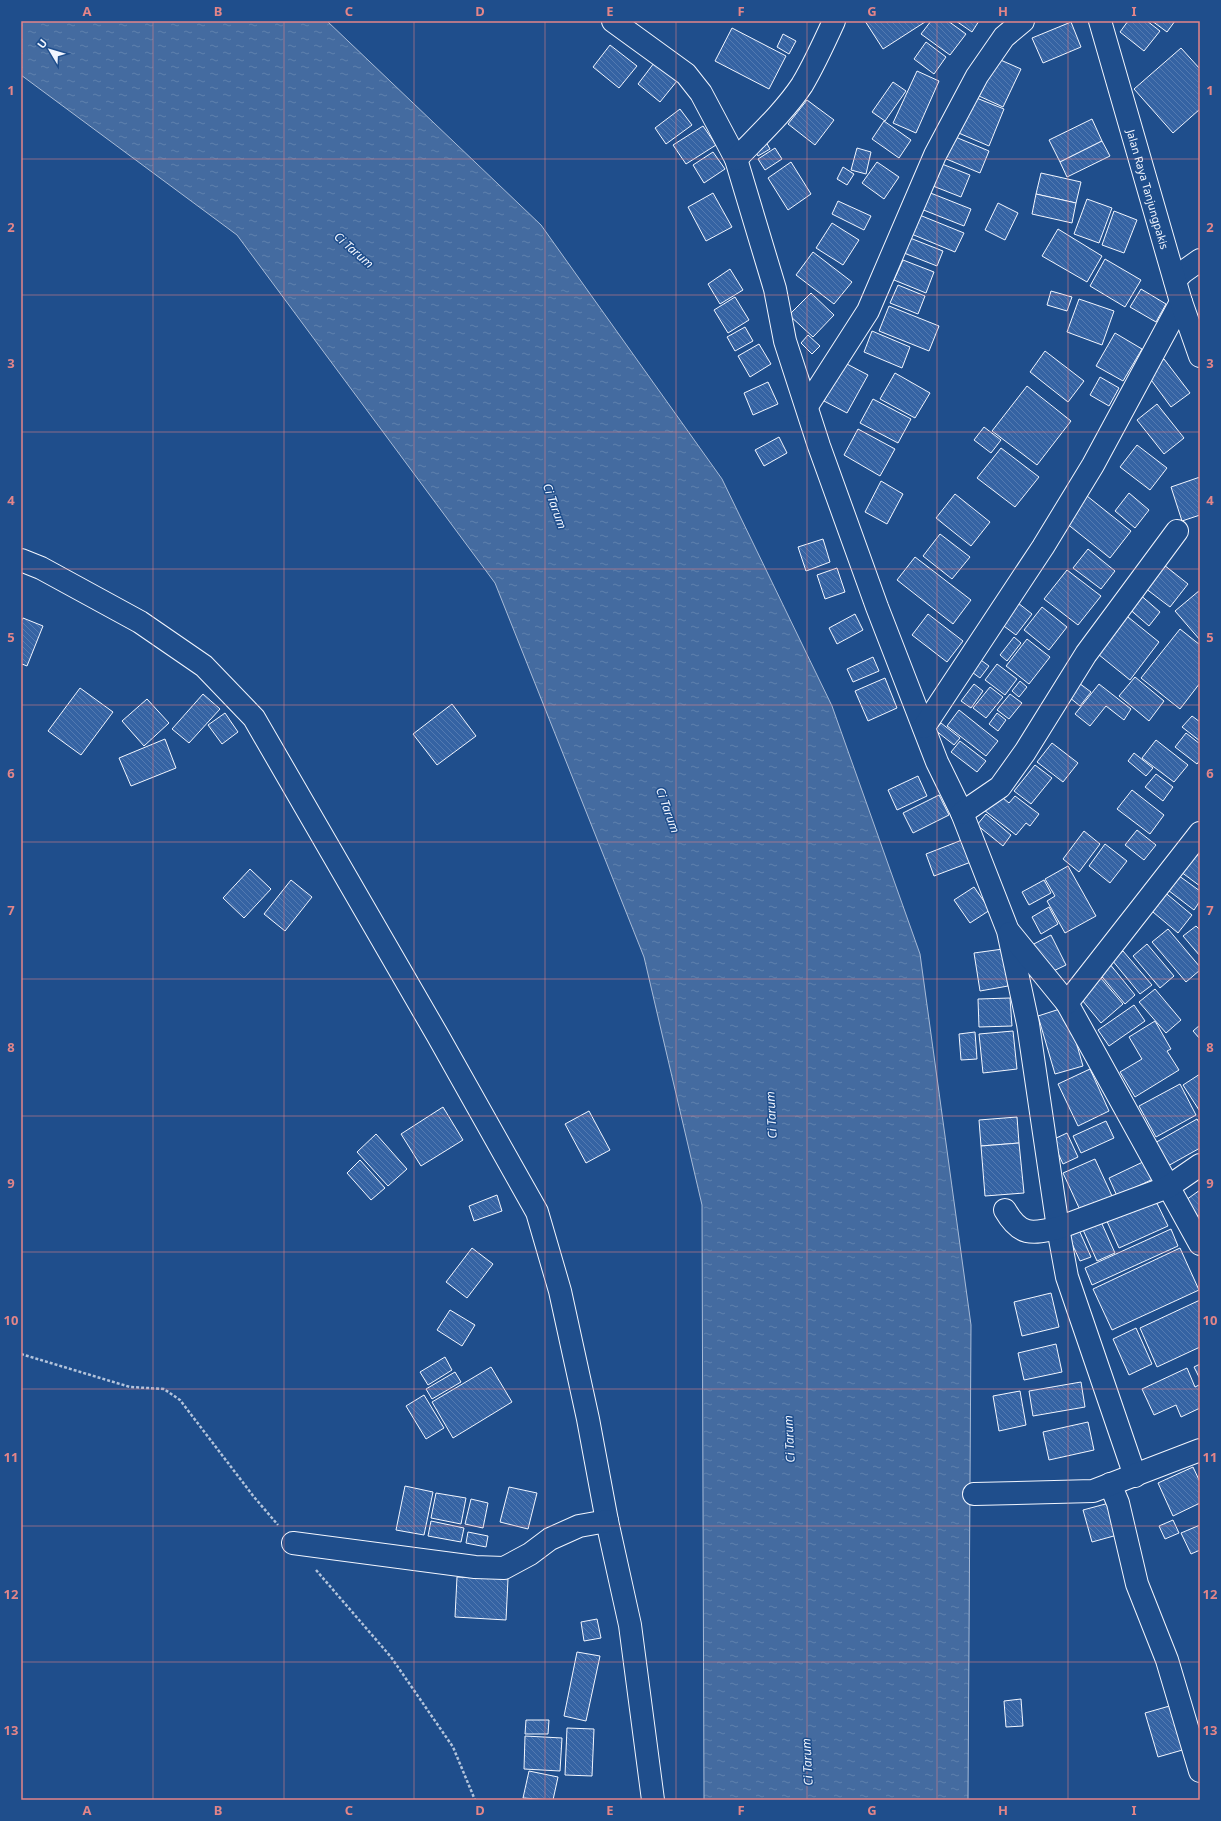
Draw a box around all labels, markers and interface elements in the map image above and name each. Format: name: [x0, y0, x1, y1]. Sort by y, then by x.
text: A: [83, 2, 92, 20]
text: B: [214, 2, 222, 20]
text: C: [345, 2, 353, 20]
text: D: [475, 2, 485, 20]
text: E: [606, 2, 614, 20]
text: F: [737, 2, 745, 20]
text: G: [867, 2, 877, 20]
text: H: [998, 2, 1008, 20]
text: I: [1131, 2, 1137, 20]
north arrow: [30, 30, 70, 70]
text: U: [33, 36, 50, 51]
text: 1: [7, 81, 15, 99]
text: 1: [1206, 81, 1214, 99]
street label: Jalan Raya Tanjungpakis: [1124, 127, 1173, 251]
text: 2: [7, 218, 15, 236]
text: 2: [1206, 218, 1214, 236]
water label: Ci Tarum: [331, 228, 377, 272]
text: 3: [7, 354, 15, 372]
text: 3: [1206, 354, 1214, 372]
water label: Ci Tarum: [539, 481, 571, 531]
text: 4: [7, 491, 15, 509]
text: 4: [1206, 491, 1214, 509]
text: 5: [7, 628, 15, 646]
text: 5: [1206, 628, 1214, 646]
text: 6: [7, 764, 15, 782]
text: 6: [1206, 764, 1214, 782]
water label: Ci Tarum: [652, 785, 684, 835]
text: 7: [7, 901, 15, 919]
text: 7: [1206, 901, 1214, 919]
text: 8: [7, 1038, 15, 1056]
text: 8: [1206, 1038, 1214, 1056]
water label: Ci Tarum: [761, 1091, 781, 1139]
text: 9: [7, 1174, 15, 1192]
text: 9: [1206, 1174, 1214, 1192]
text: 10: [4, 1311, 18, 1329]
text: 10: [1203, 1311, 1217, 1329]
water label: Ci Tarum: [779, 1415, 799, 1463]
text: 11: [4, 1448, 18, 1466]
text: 11: [1203, 1448, 1217, 1466]
text: 12: [4, 1585, 18, 1603]
text: 12: [1203, 1585, 1217, 1603]
text: 13: [4, 1721, 18, 1739]
text: 13: [1203, 1721, 1217, 1739]
water label: Ci Tarum: [797, 1738, 817, 1786]
text: A: [83, 1801, 92, 1819]
text: B: [214, 1801, 222, 1819]
text: C: [345, 1801, 353, 1819]
text: D: [475, 1801, 485, 1819]
text: E: [606, 1801, 614, 1819]
text: F: [737, 1801, 745, 1819]
text: G: [867, 1801, 877, 1819]
text: H: [998, 1801, 1008, 1819]
text: I: [1131, 1801, 1137, 1819]

